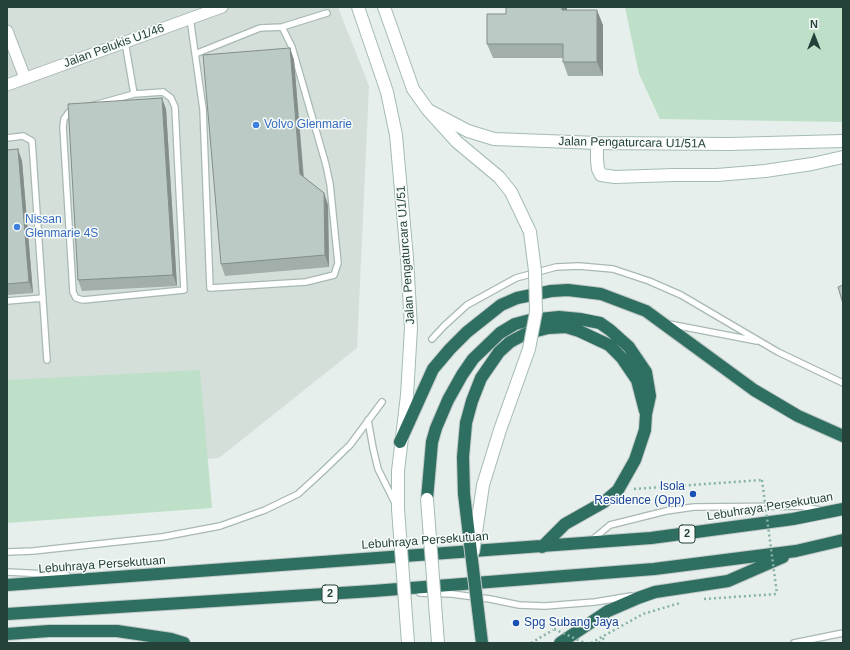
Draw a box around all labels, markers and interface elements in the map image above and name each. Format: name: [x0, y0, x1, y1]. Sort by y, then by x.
north arrow: [794, 16, 834, 56]
text: N: [810, 18, 818, 30]
street label: Jalan Pelukis U1/46: [62, 21, 166, 71]
place label: Volvo Glenmarie: [264, 118, 352, 132]
marker: Volvo Glenmarie: [251, 120, 261, 130]
street label: Jalan Pengaturcara U1/51A: [558, 135, 706, 151]
street label: Jalan Pengaturcara U1/51: [394, 185, 418, 325]
place label: Nissan Glenmarie 4S: [25, 213, 98, 241]
marker: Nissan Glenmarie 4S: [12, 222, 22, 232]
place label: Isola Residence (Opp): [594, 480, 685, 508]
marker: Isola Residence (Opp): [688, 489, 698, 499]
street label: Lebuhraya Persekutuan: [706, 490, 834, 524]
road number: 2: [679, 525, 695, 543]
street label: Lebuhraya Persekutuan: [361, 529, 489, 553]
street label: Lebuhraya Persekutuan: [38, 553, 166, 577]
road number: 2: [322, 585, 338, 603]
place label: Spg Subang Jaya: [524, 616, 619, 630]
marker: Spg Subang Jaya: [511, 618, 521, 628]

